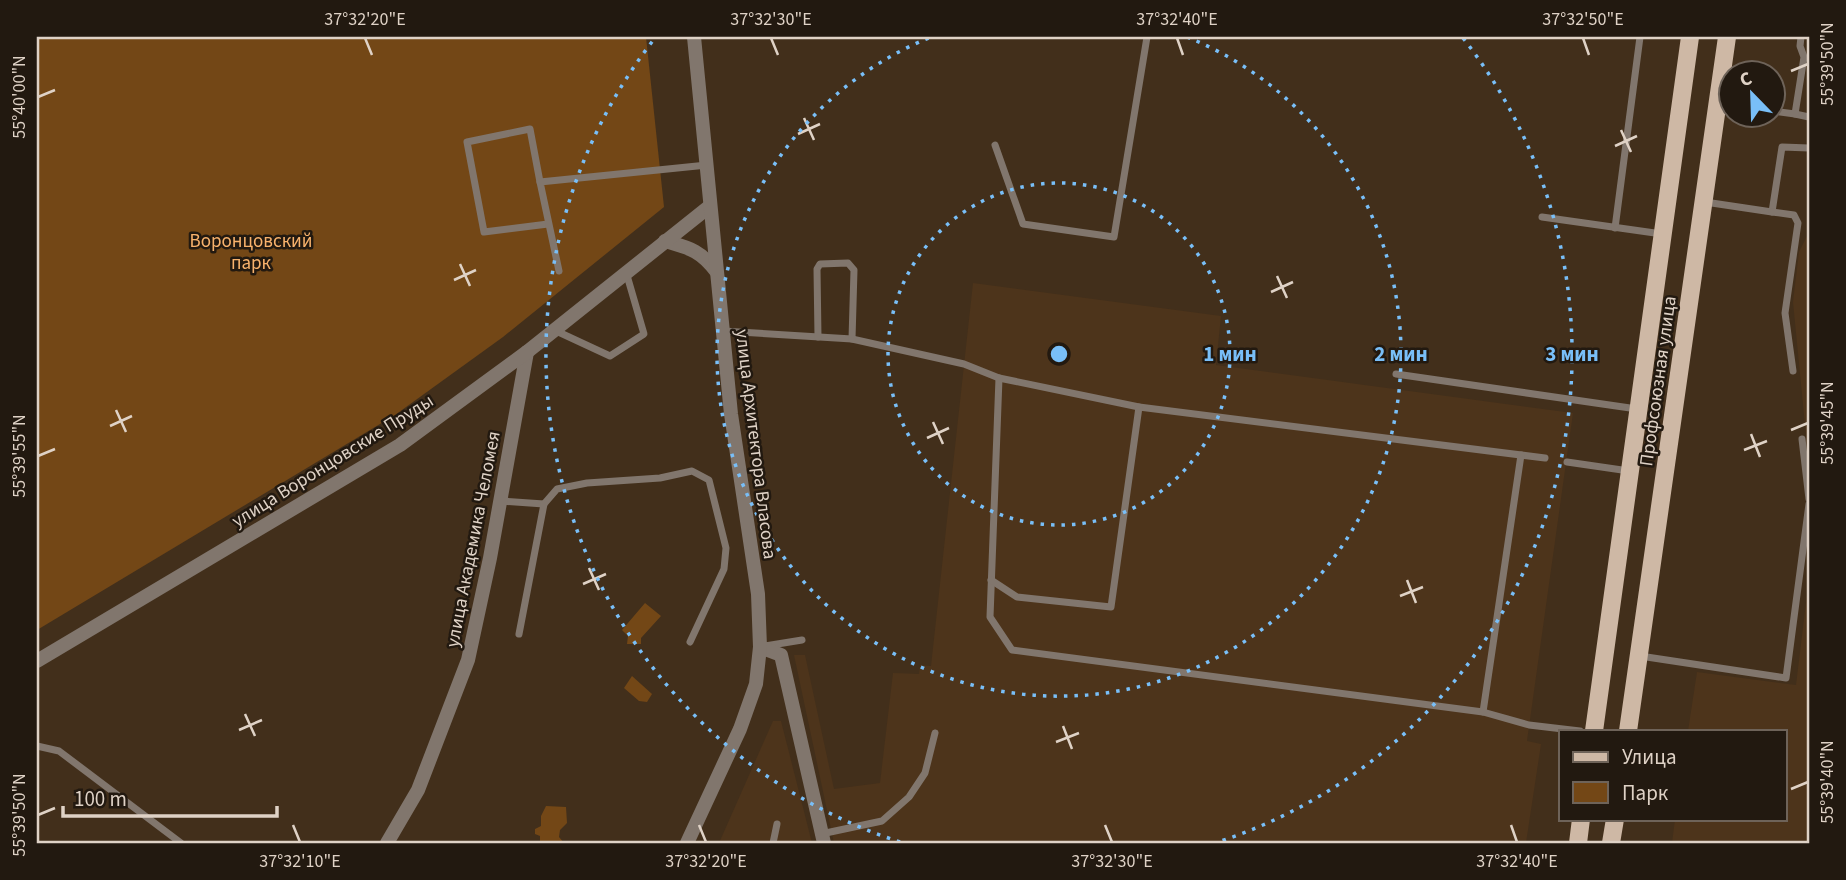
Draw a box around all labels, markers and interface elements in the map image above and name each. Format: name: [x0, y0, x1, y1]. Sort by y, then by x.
text: 37°32'20"E: [324, 7, 406, 32]
text: 37°32'30"E: [730, 7, 812, 32]
text: 37°32'40"E: [1136, 7, 1218, 32]
text: 37°32'50"E: [1542, 7, 1624, 32]
text: 55°39'50"N: [1815, 22, 1840, 106]
text: 55°40'00"N: [7, 55, 32, 139]
north arrow: [1716, 60, 1786, 130]
text: С: [1736, 65, 1756, 94]
park label: Воронцовский парк: [189, 228, 313, 277]
street label: Профсоюзная улица: [1633, 294, 1684, 468]
street label: улица Архитектора Власова: [728, 328, 783, 561]
text: 1 мин: [1203, 339, 1257, 369]
text: 2 мин: [1374, 339, 1428, 369]
text: 3 мин: [1545, 339, 1599, 369]
centre of rings: [1047, 342, 1071, 366]
text: 55°39'45"N: [1815, 381, 1840, 465]
street label: улица Воронцовские Пруды: [227, 388, 439, 535]
text: 55°39'55"N: [7, 414, 32, 498]
street label: улица Академика Челомея: [439, 429, 508, 650]
legend: [1559, 730, 1786, 820]
text: 55°39'40"N: [1815, 740, 1840, 824]
text: Улица: [1622, 742, 1677, 772]
text: 55°39'50"N: [7, 773, 32, 857]
scale bar: [63, 775, 276, 819]
text: Парк: [1622, 778, 1669, 808]
text: 100 m: [74, 784, 127, 814]
text: 37°32'10"E: [259, 849, 341, 874]
text: 37°32'20"E: [665, 849, 747, 874]
text: 37°32'30"E: [1071, 849, 1153, 874]
text: 37°32'40"E: [1476, 849, 1558, 874]

